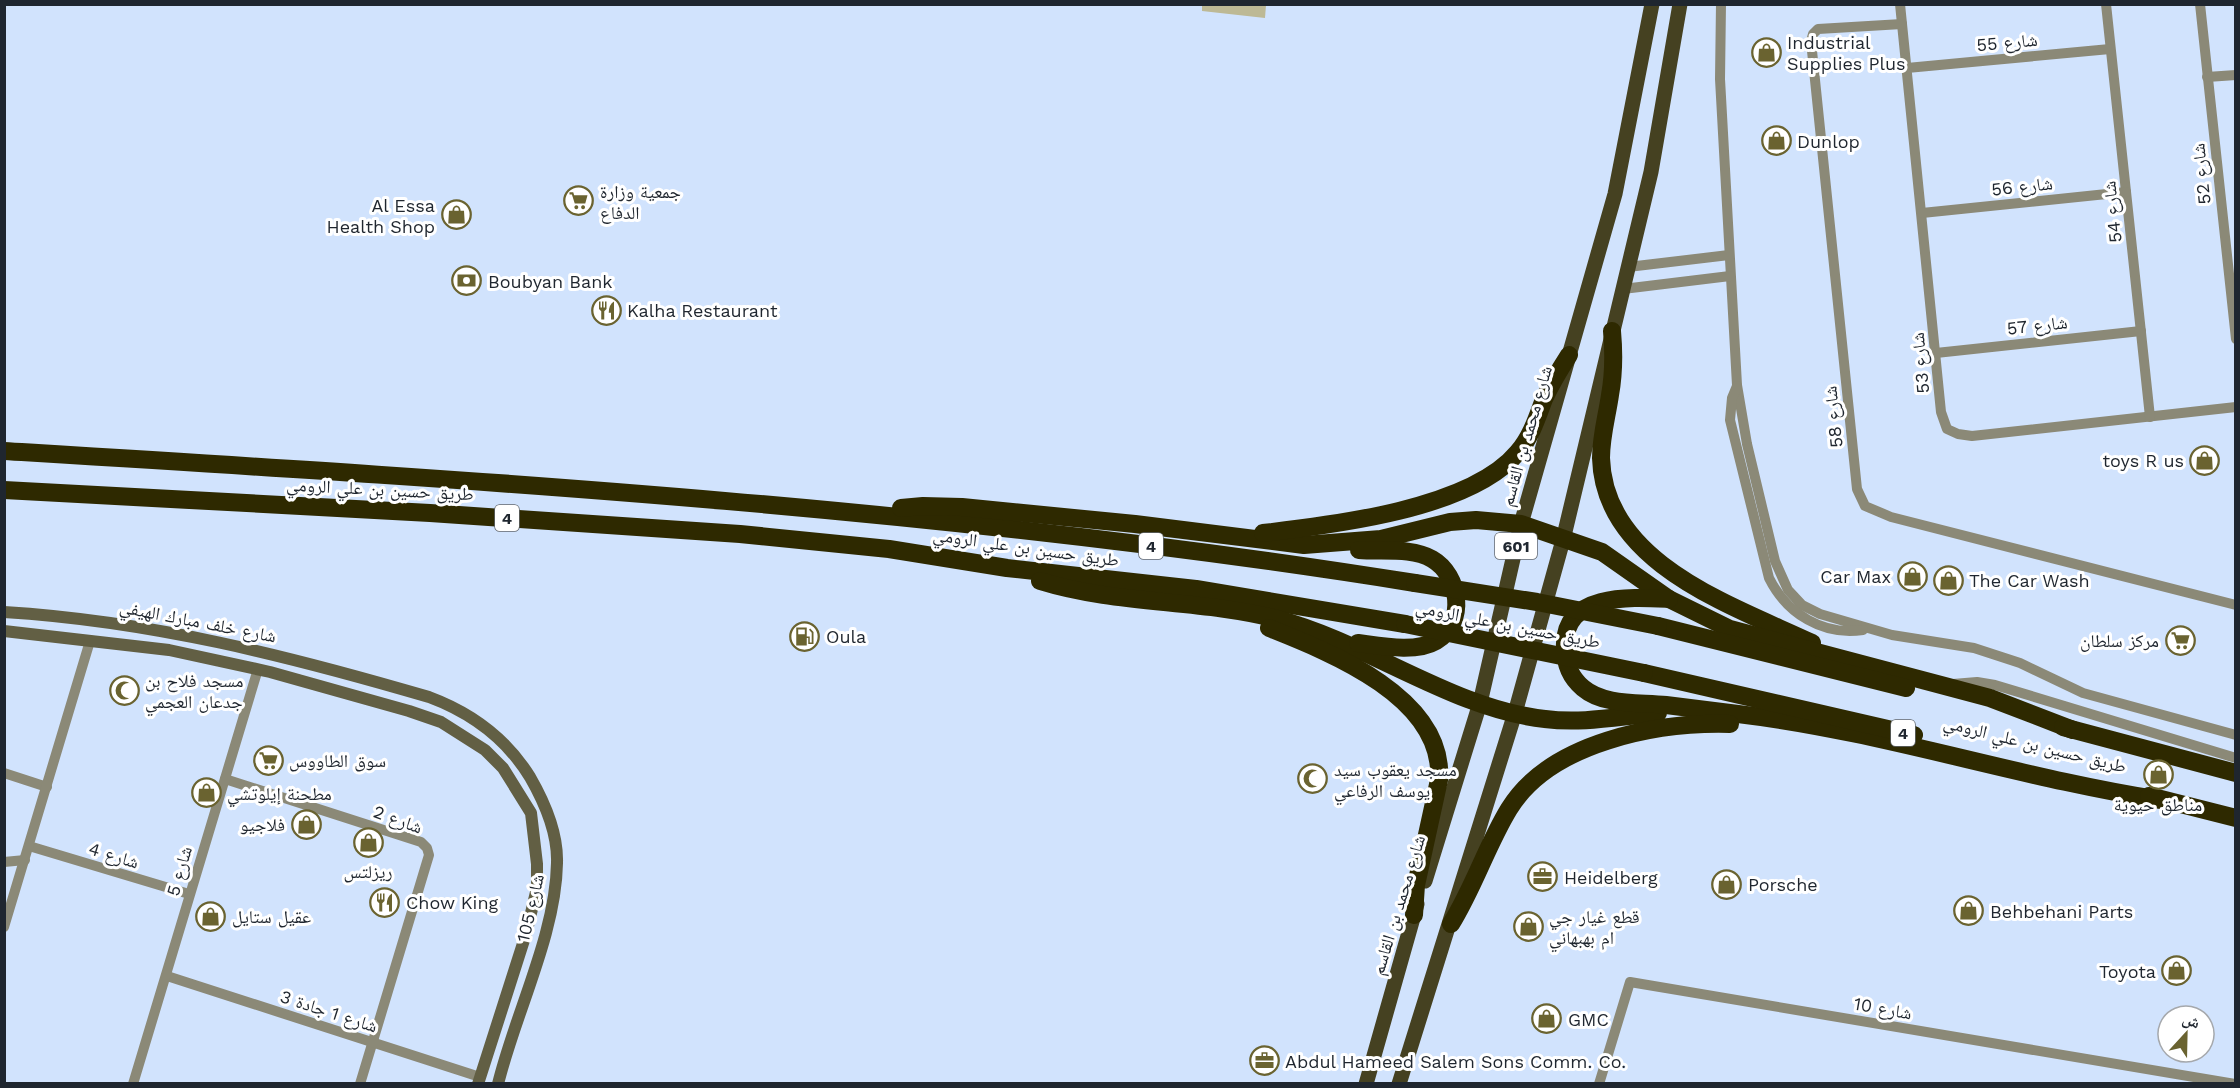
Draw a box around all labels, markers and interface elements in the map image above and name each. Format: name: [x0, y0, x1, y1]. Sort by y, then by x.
street label: شارع 55: [1976, 29, 2039, 56]
place label: Industrial Supplies Plus: [1787, 32, 1906, 74]
shop icon: Industrial Supplies Plus: [1750, 36, 1782, 68]
shop icon: Dunlop: [1760, 125, 1792, 157]
place label: Dunlop: [1797, 131, 1860, 152]
street label: شارع 52: [2187, 142, 2216, 206]
street label: شارع 56: [1990, 172, 2054, 201]
street label: شارع 54: [2098, 180, 2127, 244]
place label: جمعية وزارة الدفاع: [600, 181, 681, 224]
supermarket icon: جمعية وزارة الدفاع: [563, 185, 595, 217]
place label: Al Essa Health Shop: [327, 195, 435, 237]
shop icon: Al Essa Health Shop: [440, 199, 472, 231]
bank icon: Boubyan Bank: [451, 265, 483, 297]
place label: Boubyan Bank: [488, 271, 613, 292]
restaurant icon: Kalha Restaurant: [590, 294, 622, 326]
place label: Kalha Restaurant: [627, 300, 778, 321]
street label: شارع 57: [2006, 311, 2069, 340]
street label: شارع 53: [1907, 331, 1934, 394]
street label: شارع محمد بن القاسم: [1496, 363, 1558, 509]
street label: شارع 58: [1819, 385, 1848, 449]
shop icon: toys R us: [2189, 444, 2221, 476]
place label: toys R us: [2103, 450, 2184, 471]
street label: طريق حسين بن علي الرومي: [286, 474, 474, 509]
road number: 4: [495, 505, 519, 531]
street label: طريق حسين بن علي الرومي: [931, 524, 1120, 575]
road number: 4: [1139, 533, 1163, 559]
road number: 601: [1495, 533, 1537, 559]
shop icon: Car Max: [1896, 560, 1928, 592]
shop icon: The Car Wash: [1932, 564, 1964, 596]
place label: Car Max: [1820, 566, 1891, 587]
place label: The Car Wash: [1969, 570, 2090, 591]
street label: شارع خلف مبارك الهيفي: [117, 596, 278, 651]
street label: طريق حسين بن علي الرومي: [1413, 596, 1602, 657]
fuel station icon: Oula: [789, 620, 821, 652]
supermarket icon: مركز سلطان: [2164, 624, 2196, 656]
place label: Oula: [826, 626, 866, 647]
place label: مركز سلطان: [2080, 630, 2159, 652]
place label: مسجد فلاح بن جدعان العجمي: [145, 670, 243, 716]
mosque icon: مسجد فلاح بن جدعان العجمي: [108, 674, 140, 706]
street label: طريق حسين بن علي الرومي: [1940, 711, 2129, 781]
road number: 4: [1891, 720, 1915, 746]
supermarket icon: سوق الطاووس: [252, 744, 284, 776]
place label: سوق الطاووس: [289, 750, 386, 772]
place label: مسجد يعقوب سيد يوسف الرفاعي: [1334, 759, 1457, 805]
shop icon: مناطق حيوية: [2142, 759, 2174, 791]
mosque icon: مسجد يعقوب سيد يوسف الرفاعي: [1297, 763, 1329, 795]
shop icon: مطحنة إيلوتشي: [190, 777, 222, 809]
place label: مطحنة إيلوتشي: [227, 783, 332, 808]
place label: مناطق حيوية: [2114, 794, 2202, 816]
street label: شارع 2: [370, 800, 425, 839]
shop icon: فلاجيو: [290, 808, 322, 840]
place label: فلاجيو: [240, 814, 285, 835]
shop icon: ريزلتس: [352, 826, 384, 858]
street label: شارع محمد بن القاسم: [1367, 832, 1431, 978]
street label: شارع 4: [86, 837, 142, 874]
street label: شارع 5: [162, 844, 197, 899]
place label: ريزلتس: [344, 861, 393, 883]
office icon: Heidelberg: [1527, 861, 1559, 893]
place label: Heidelberg: [1564, 867, 1658, 888]
shop icon: Porsche: [1711, 868, 1743, 900]
street label: شارع 105: [512, 872, 549, 944]
place label: Porsche: [1748, 874, 1818, 895]
restaurant icon: Chow King: [369, 886, 401, 918]
place label: Chow King: [406, 892, 499, 913]
shop icon: Behbehani Parts: [1953, 895, 1985, 927]
shop icon: عقيل ستايل: [195, 900, 227, 932]
place label: Behbehani Parts: [1990, 901, 2133, 922]
place label: عقيل ستايل: [232, 906, 311, 928]
place label: قطع غيار جي ام بهبهاني: [1549, 906, 1640, 952]
shop icon: قطع غيار جي ام بهبهاني: [1512, 910, 1544, 942]
shop icon: Toyota: [2161, 955, 2193, 987]
place label: Toyota: [2099, 961, 2156, 982]
street label: شارع 1 جادة 3: [277, 985, 380, 1038]
street label: شارع 10: [1852, 993, 1914, 1024]
shop icon: GMC: [1531, 1003, 1563, 1035]
north arrow: [2156, 1004, 2216, 1064]
place label: GMC: [1568, 1009, 1609, 1030]
text: ش: [2180, 1009, 2203, 1033]
office icon: Abdul Hameed Salem Sons Comm. Co.: [1248, 1045, 1280, 1077]
place label: Abdul Hameed Salem Sons Comm. Co.: [1285, 1051, 1626, 1072]

